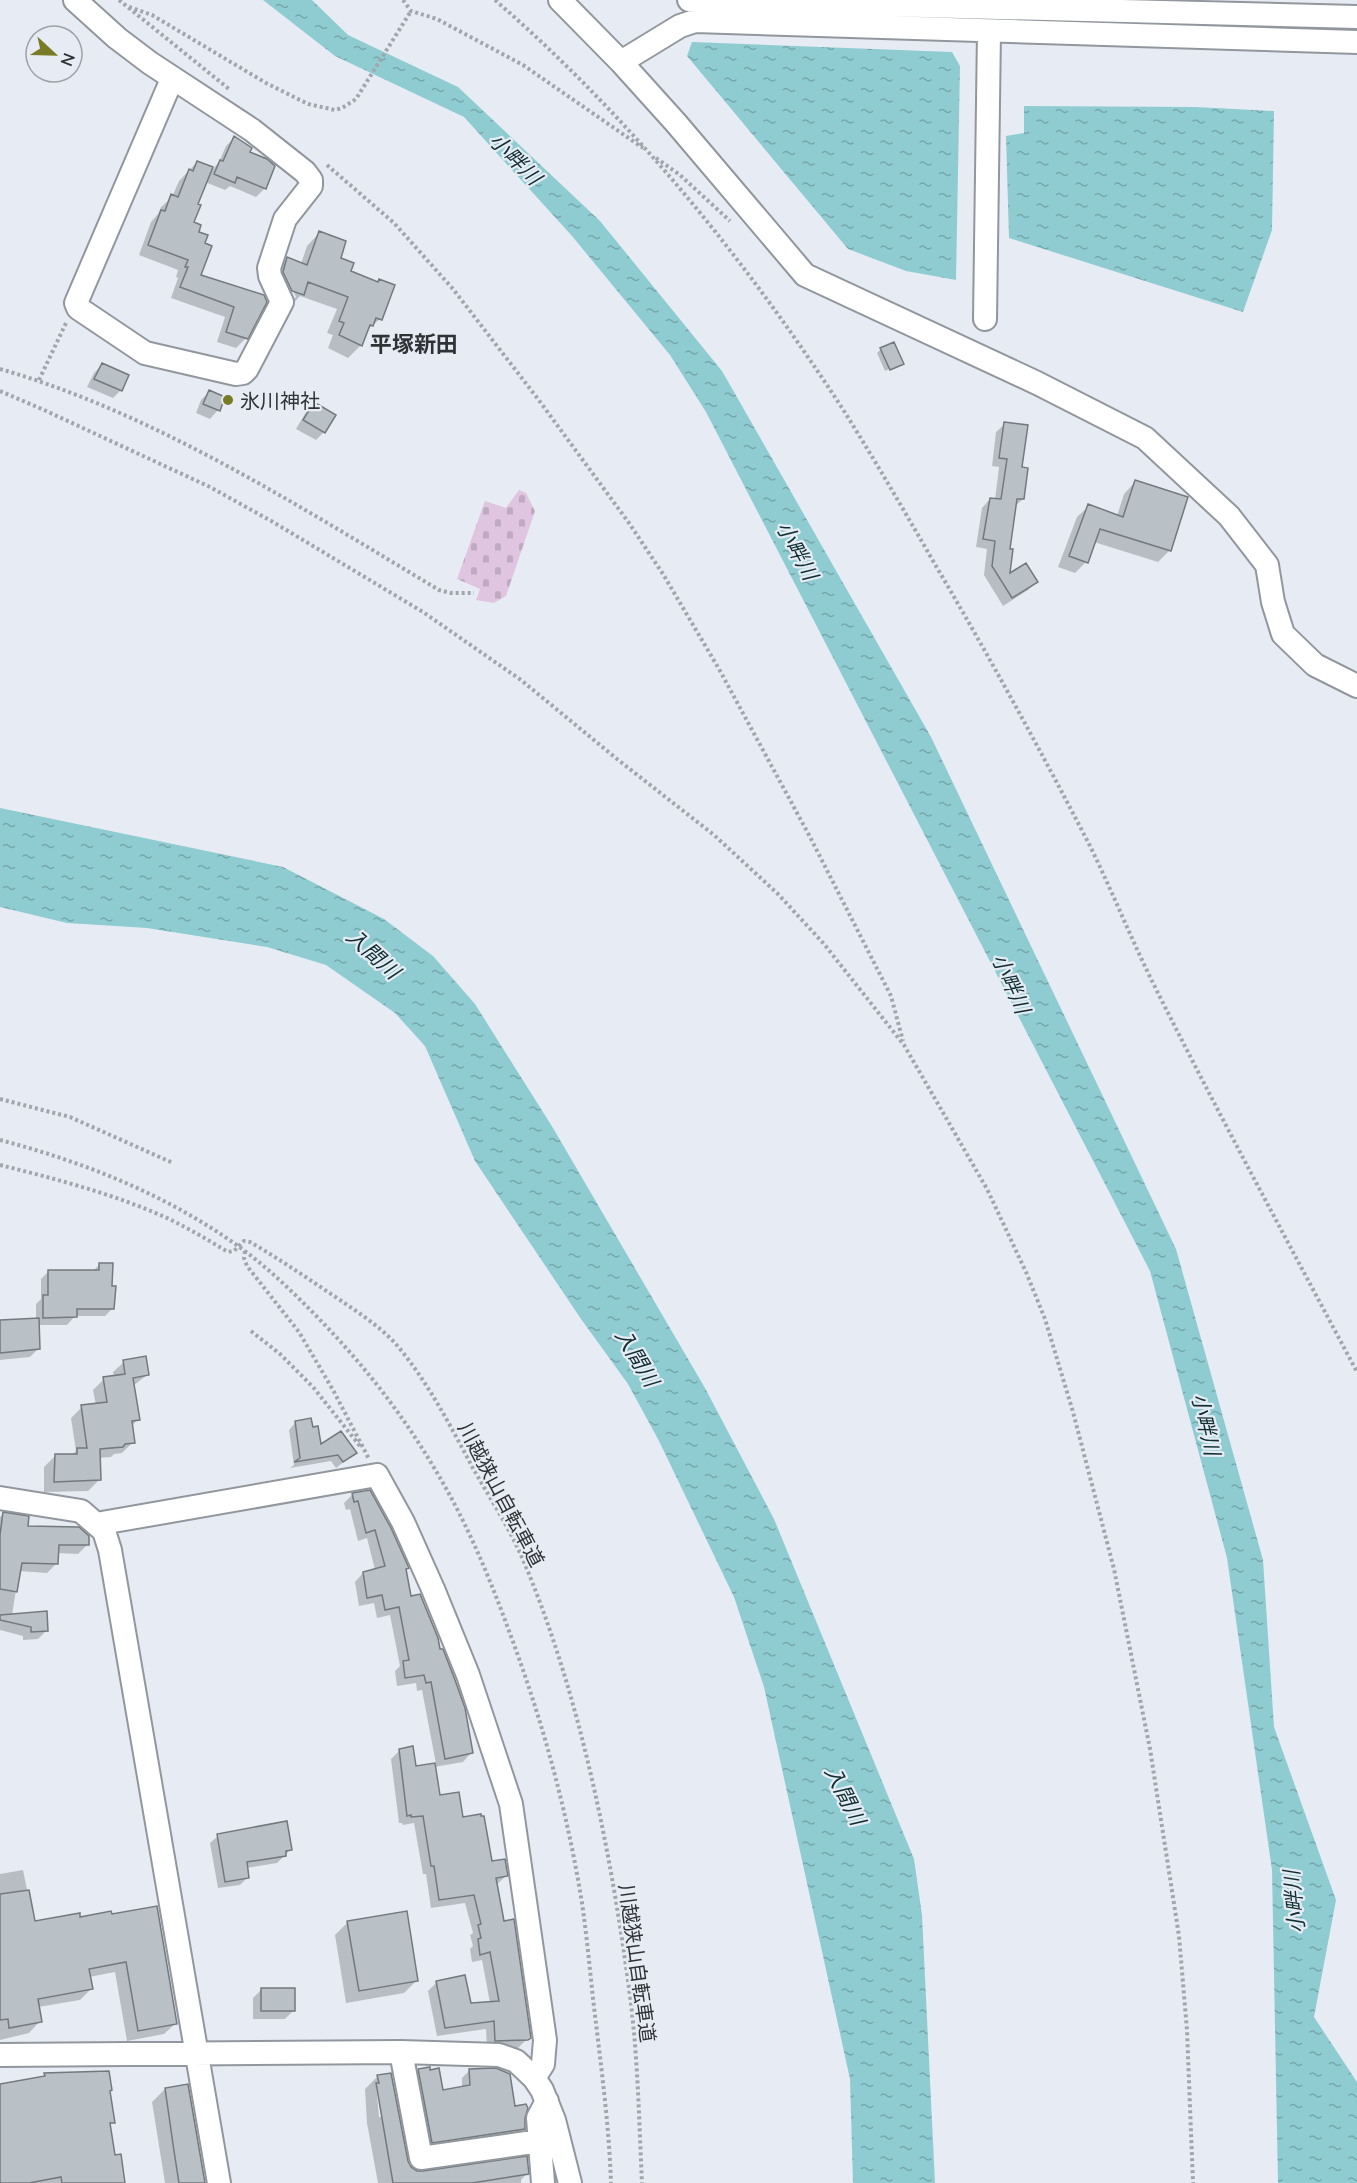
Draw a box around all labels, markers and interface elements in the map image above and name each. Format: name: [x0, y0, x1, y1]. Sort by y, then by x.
north arrow: [24, 24, 84, 84]
text: N: [57, 51, 79, 69]
water label: 小畔川: [485, 127, 549, 191]
district label: 平塚新田: [370, 330, 458, 357]
place label: 氷川神社: [240, 388, 320, 412]
marker: 氷川神社: [221, 393, 235, 407]
water label: 小畔川: [772, 516, 825, 585]
water label: 入間川: [342, 923, 407, 985]
water label: 小畔川: [988, 949, 1037, 1019]
water label: 入間川: [611, 1324, 666, 1392]
water label: 小畔川: [1188, 1390, 1227, 1459]
street label: 川越狭山自転車道: [454, 1418, 550, 1570]
water label: 入間川: [821, 1761, 872, 1831]
water label: 小畔川: [1278, 1868, 1308, 1934]
street label: 川越狭山自転車道: [615, 1882, 661, 2044]

